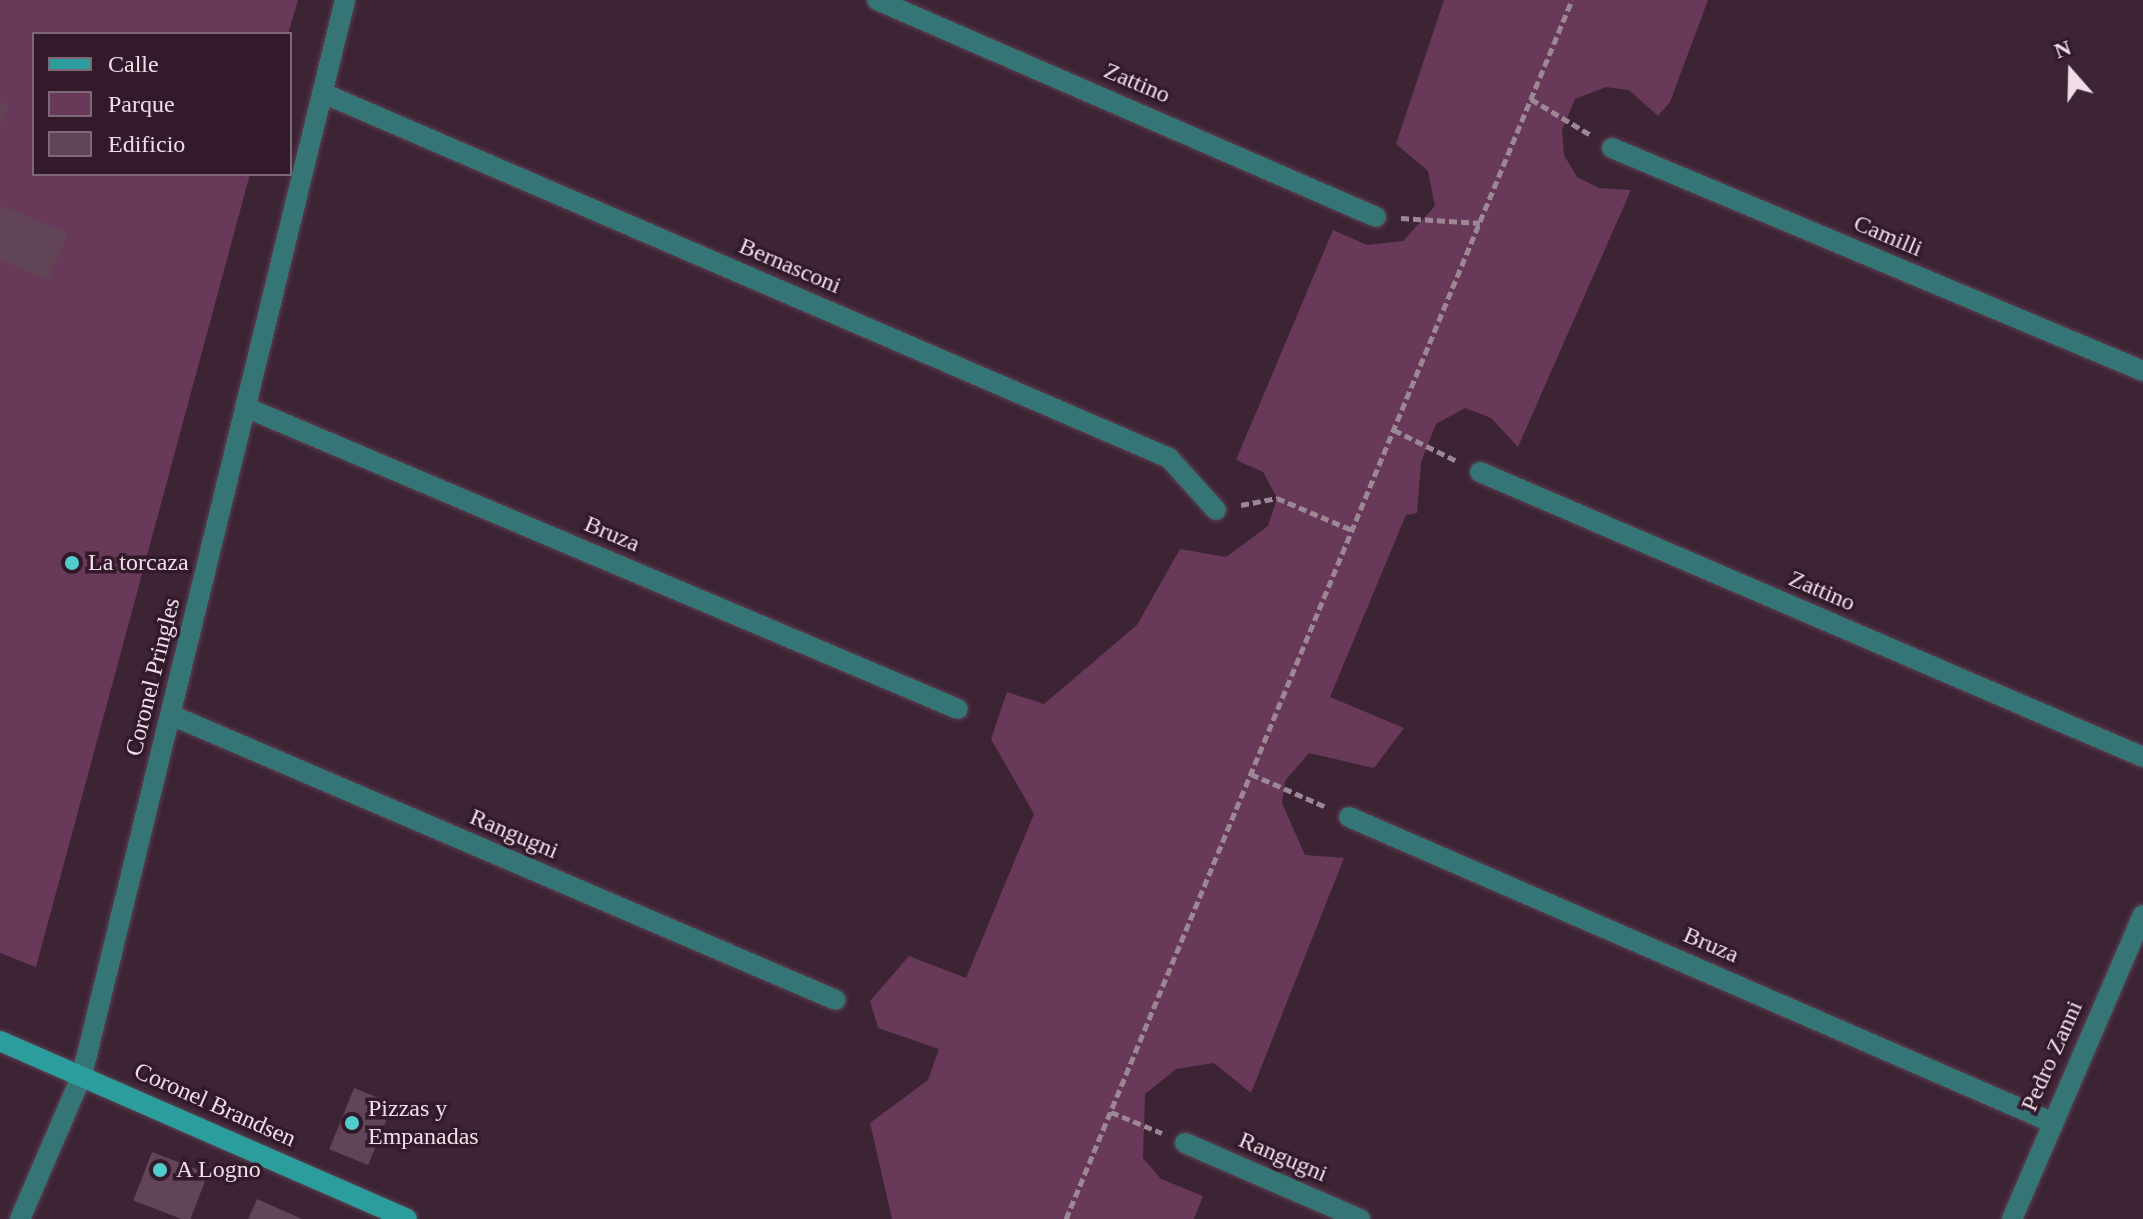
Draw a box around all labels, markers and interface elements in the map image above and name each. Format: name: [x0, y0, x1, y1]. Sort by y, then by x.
legend: [32, 32, 292, 176]
north arrow: [2031, 32, 2111, 112]
text: N: [2051, 35, 2074, 63]
text: Calle: [108, 51, 159, 77]
street label: Zattino: [1099, 56, 1175, 110]
text: Parque: [108, 91, 175, 117]
text: Edificio: [108, 131, 185, 157]
street label: Camilli: [1849, 209, 1927, 263]
street label: Bernasconi: [735, 232, 845, 300]
street label: Bruza: [580, 510, 644, 558]
place label: La torcaza: [88, 549, 189, 577]
marker: La torcaza: [63, 554, 81, 572]
street label: Zattino: [1784, 564, 1860, 618]
street label: Coronel Pringles: [119, 595, 187, 759]
street label: Rangugni: [465, 803, 563, 865]
street label: Bruza: [1679, 921, 1743, 969]
street label: Pedro Zanni: [2015, 996, 2089, 1116]
street label: Coronel Brandsen: [130, 1056, 300, 1154]
place label: Pizzas y Empanadas: [368, 1095, 479, 1151]
marker: Pizzas y Empanadas: [343, 1114, 361, 1132]
street label: Rangugni: [1234, 1126, 1332, 1188]
place label: A Logno: [176, 1156, 262, 1184]
marker: A Logno: [151, 1161, 169, 1179]

